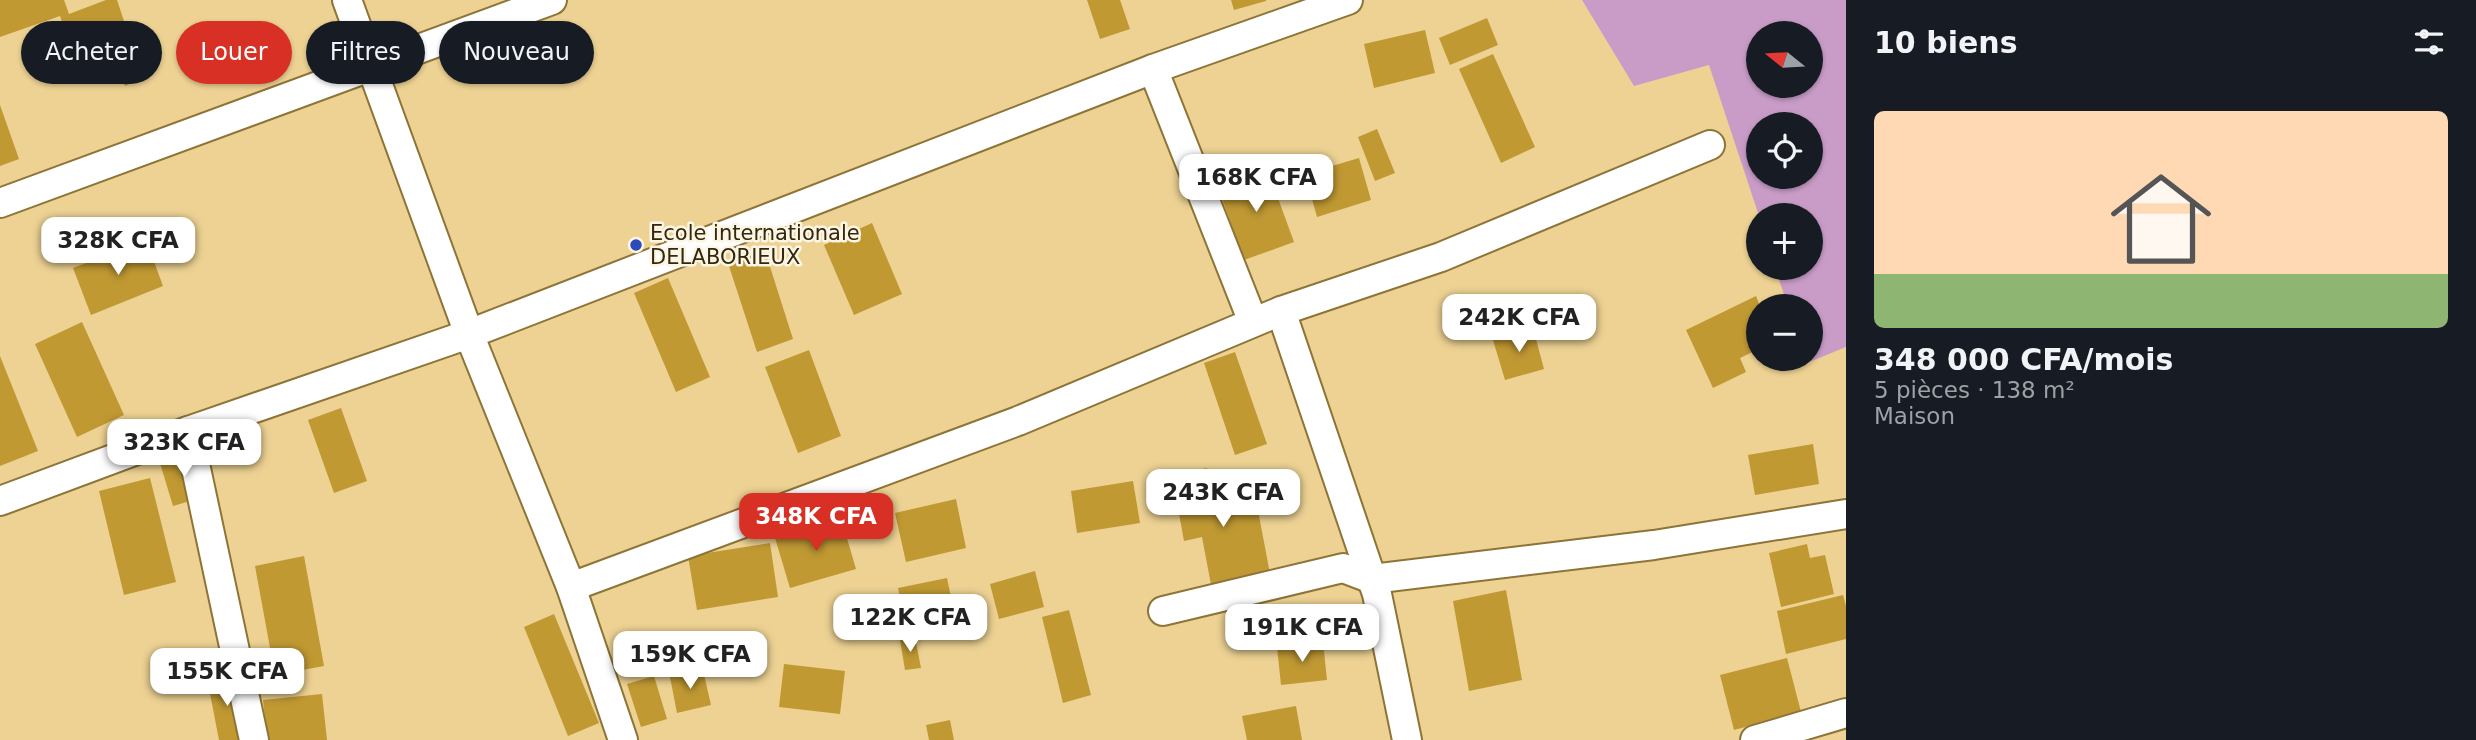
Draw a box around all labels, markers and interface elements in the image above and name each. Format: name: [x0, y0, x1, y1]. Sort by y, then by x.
chip: Acheter: [21, 21, 162, 84]
chip: Louer: [176, 21, 292, 84]
chip: Filtres: [306, 21, 425, 84]
chip: Nouveau: [439, 21, 594, 84]
north arrow: [1746, 21, 1824, 98]
map controls: [1746, 21, 1823, 371]
icon: filters: [2410, 23, 2448, 61]
text: 10 biens: [1874, 25, 2018, 60]
button: locate: [1746, 112, 1823, 189]
pin: 168K CFA: [1184, 154, 1328, 214]
icon: home: [2098, 156, 2224, 282]
text: 168K CFA: [1195, 164, 1317, 190]
button: +: [1746, 203, 1823, 280]
pin: 328K CFA: [46, 218, 190, 277]
place label: Ecole internationale DELABORIEUX: [650, 221, 860, 269]
text: 328K CFA: [57, 227, 179, 253]
marker: Ecole internationale DELABORIEUX: [628, 237, 644, 253]
pin: 242K CFA: [1447, 294, 1591, 354]
button: −: [1746, 294, 1823, 371]
text: 242K CFA: [1458, 304, 1580, 330]
text: 348 000 CFA/mois: [1874, 342, 2173, 377]
text: 5 pièces · 138 m²: [1874, 377, 2075, 403]
text: Maison: [1874, 403, 1955, 429]
pin: 323K CFA: [112, 420, 256, 479]
text: 323K CFA: [123, 429, 245, 455]
pin: 243K CFA: [1151, 470, 1295, 529]
text: 243K CFA: [1162, 479, 1284, 505]
pin: 348K CFA: [744, 494, 888, 553]
text: 348K CFA: [755, 503, 877, 529]
pin: 122K CFA: [838, 594, 982, 654]
text: 122K CFA: [849, 604, 971, 630]
pin: 191K CFA: [1230, 604, 1374, 664]
text: 191K CFA: [1241, 614, 1363, 640]
pin: 159K CFA: [618, 632, 762, 691]
text: 159K CFA: [629, 641, 751, 667]
pin: 155K CFA: [155, 648, 299, 708]
text: 155K CFA: [166, 658, 288, 684]

